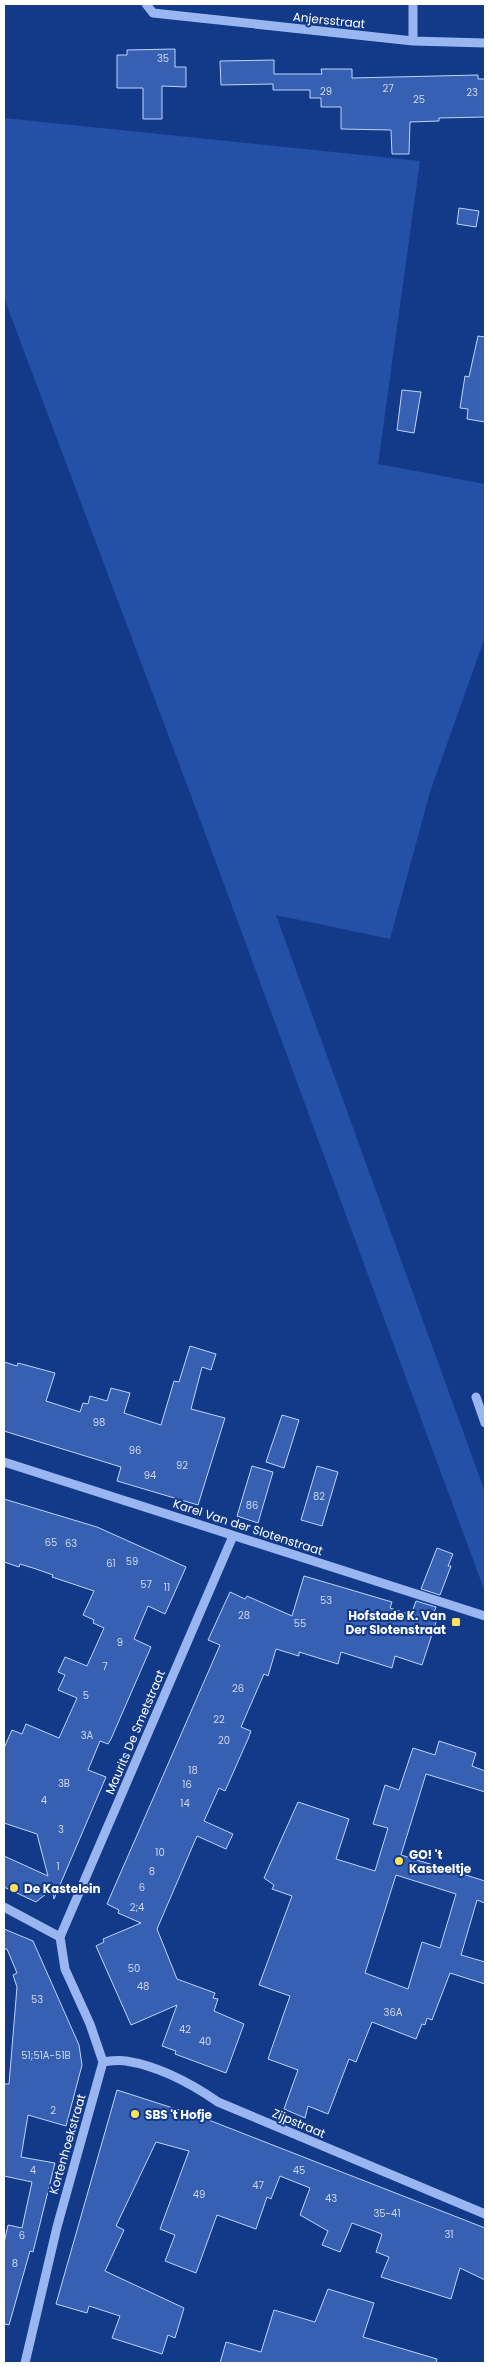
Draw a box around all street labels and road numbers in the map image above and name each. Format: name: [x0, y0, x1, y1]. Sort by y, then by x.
street label: Anjersstraat: [292, 8, 366, 32]
street label: Karel Van der Slotenstraat: [171, 1495, 325, 1559]
street label: Maurits De Smetstraat: [101, 1667, 169, 1797]
street label: Kortenhoekstraat: [45, 2092, 89, 2196]
street label: Zijpstraat: [270, 2104, 328, 2142]

